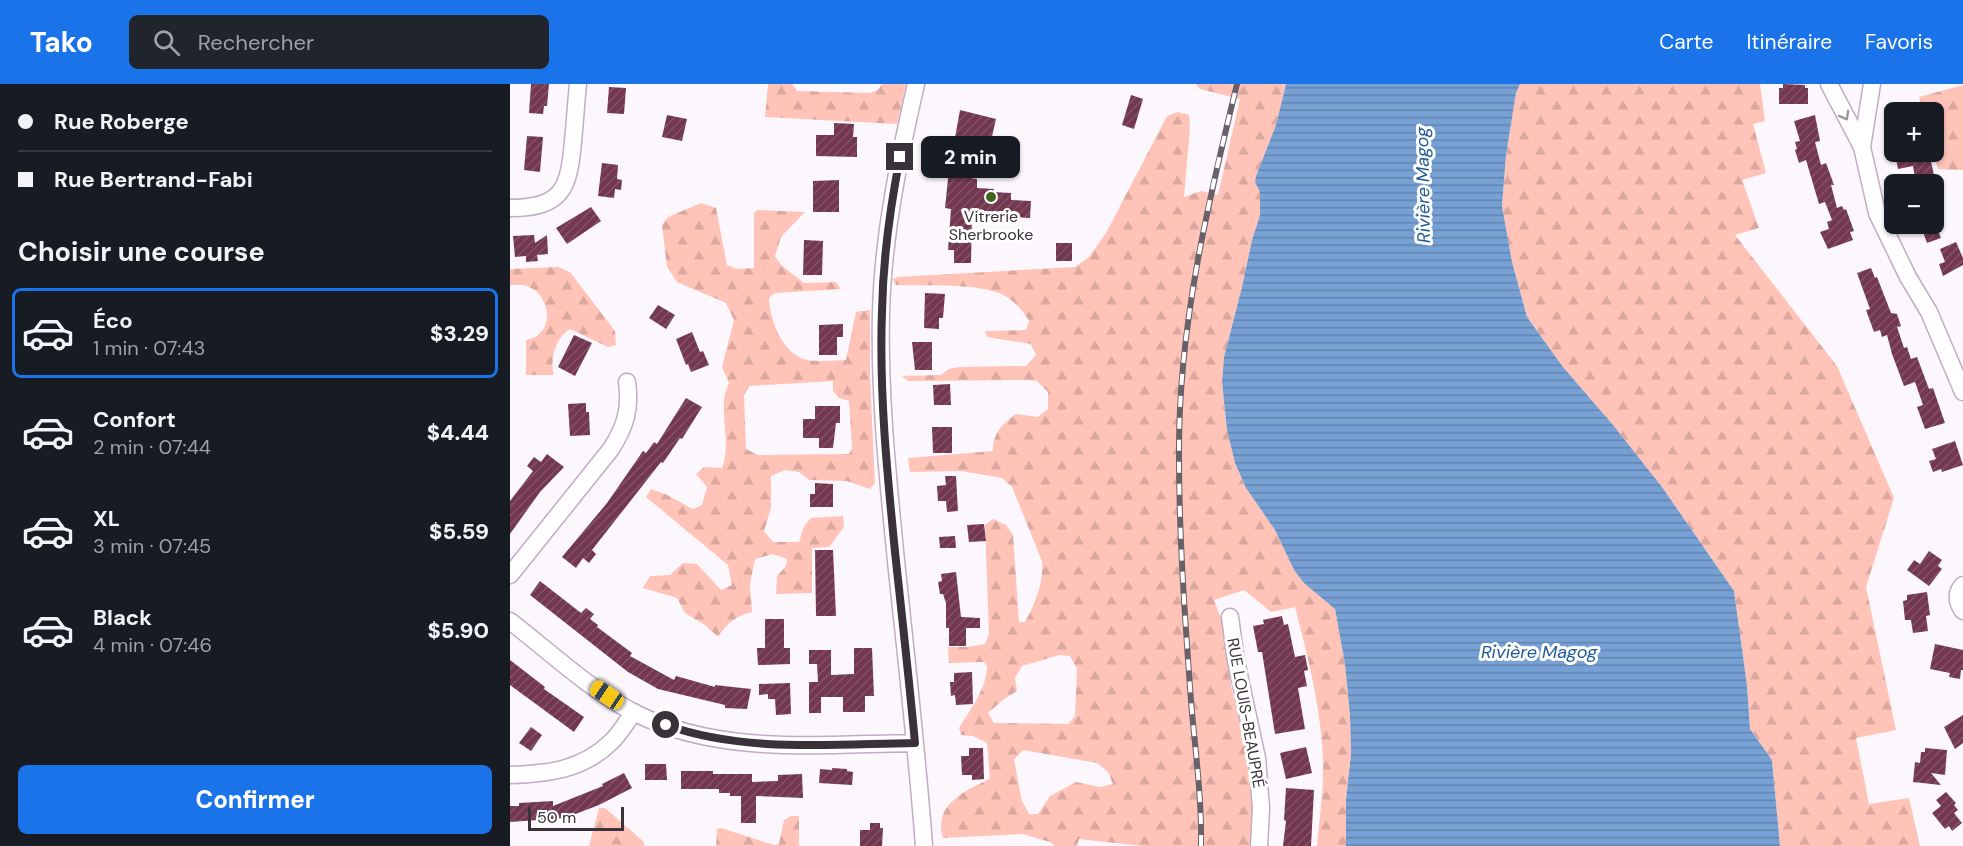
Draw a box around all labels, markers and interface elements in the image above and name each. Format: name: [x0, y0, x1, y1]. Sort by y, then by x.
search box: [129, 15, 549, 69]
text: Tako: [30, 24, 93, 61]
icon: search: [150, 26, 183, 59]
text: Rechercher: [198, 28, 314, 57]
text: Carte: [1659, 28, 1713, 56]
text: Itinéraire: [1746, 28, 1832, 56]
text: Favoris: [1865, 28, 1933, 56]
map controls: [1884, 102, 1944, 234]
button: +: [1884, 102, 1944, 162]
text: Rue Roberge: [54, 107, 189, 136]
one-way arrow: [1838, 110, 1849, 120]
water label: Rivière Magog: [1410, 126, 1436, 243]
callout: 2 min: [921, 136, 1020, 178]
route end: [886, 143, 913, 170]
text: 2 min: [944, 144, 997, 170]
text: Rue Bertrand-Fabi: [54, 165, 253, 194]
button: −: [1884, 174, 1944, 234]
marker: Vitrerie Sherbrooke: [984, 190, 998, 204]
place label: Vitrerie Sherbrooke: [949, 206, 1033, 245]
text: Choisir une course: [18, 234, 265, 269]
icon: car: [21, 306, 75, 360]
text: Éco: [93, 306, 133, 335]
text: $3.29: [430, 319, 489, 348]
text: 1 min · 07:43: [93, 335, 205, 361]
icon: car: [21, 405, 75, 459]
text: Confort: [93, 405, 176, 434]
text: $4.44: [427, 418, 489, 447]
text: 2 min · 07:44: [93, 434, 211, 460]
icon: car: [21, 504, 75, 558]
text: XL: [93, 504, 120, 533]
text: $5.59: [429, 517, 489, 546]
text: 3 min · 07:45: [93, 533, 211, 559]
icon: car: [21, 603, 75, 657]
text: Black: [93, 603, 152, 632]
text: $5.90: [427, 616, 489, 645]
text: 4 min · 07:46: [93, 632, 212, 658]
street label: RUE LOUIS-BEAUPRÉ: [1222, 636, 1270, 790]
water label: Rivière Magog: [1481, 640, 1598, 664]
car: [587, 677, 627, 713]
route start: [652, 711, 679, 738]
button: Confirmer: [18, 765, 492, 834]
scale bar: [528, 804, 624, 832]
text: 50 m: [537, 807, 576, 828]

